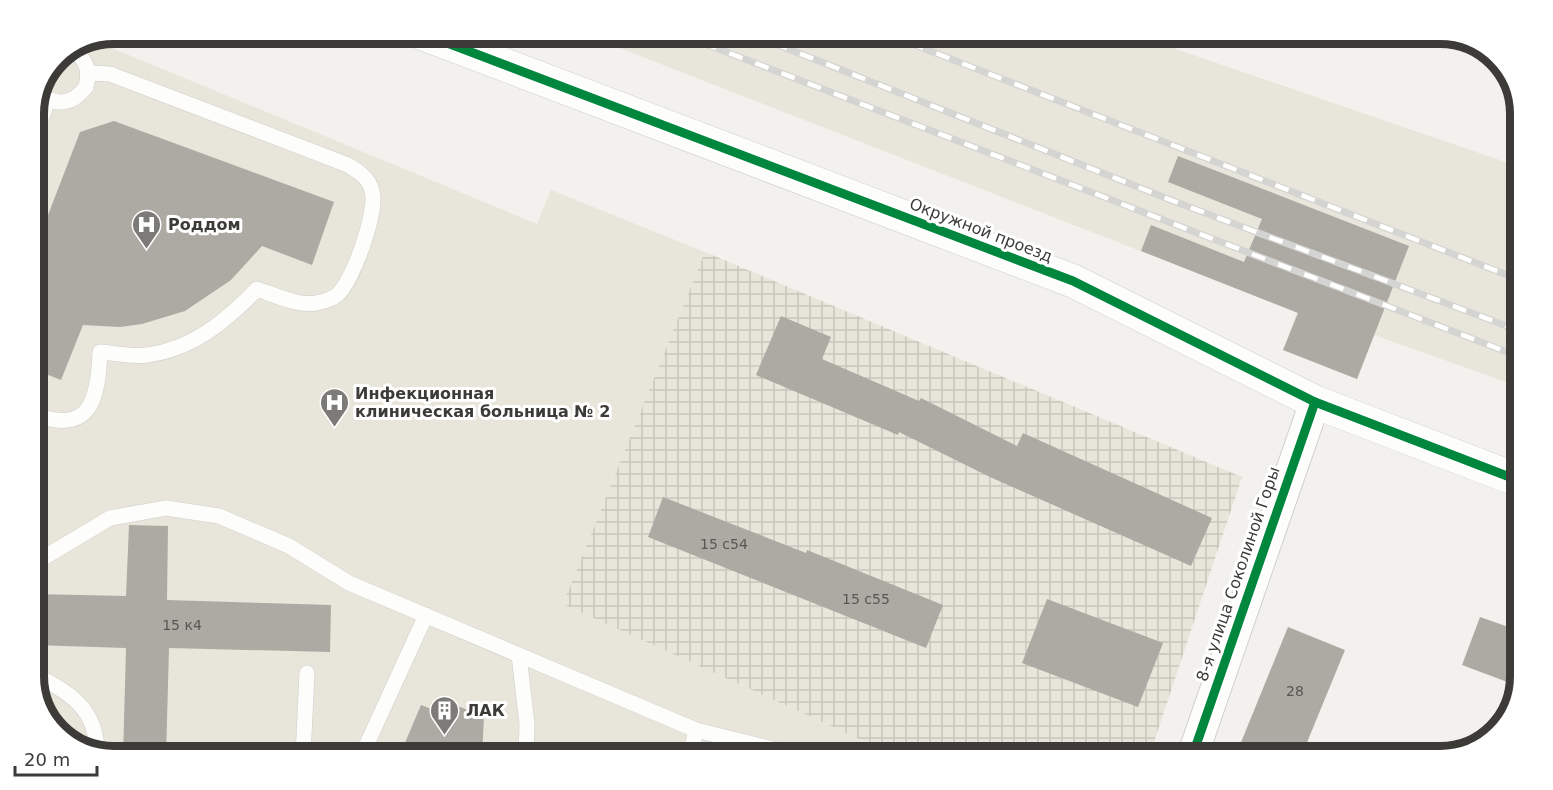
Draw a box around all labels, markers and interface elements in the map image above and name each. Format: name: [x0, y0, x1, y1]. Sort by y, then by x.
street label: Окружной проезд: [907, 194, 1055, 266]
hospital icon: Роддом: [131, 208, 163, 250]
place label: Роддом: [168, 215, 241, 234]
place label: Инфекционная клиническая больница № 2: [355, 384, 610, 421]
hospital icon: Инфекционная клиническая больница № 2: [318, 386, 350, 428]
street label: 8-я улица Соколиной Горы: [1192, 464, 1284, 684]
house number: 15 с54: [700, 536, 748, 552]
house number: 15 с55: [842, 591, 890, 607]
house number: 15 к4: [162, 617, 202, 633]
house number: 28: [1286, 683, 1304, 699]
building icon: ЛАК: [429, 694, 461, 736]
place label: ЛАК: [466, 701, 505, 720]
scale bar: [15, 739, 98, 777]
text: 20 m: [24, 749, 70, 770]

